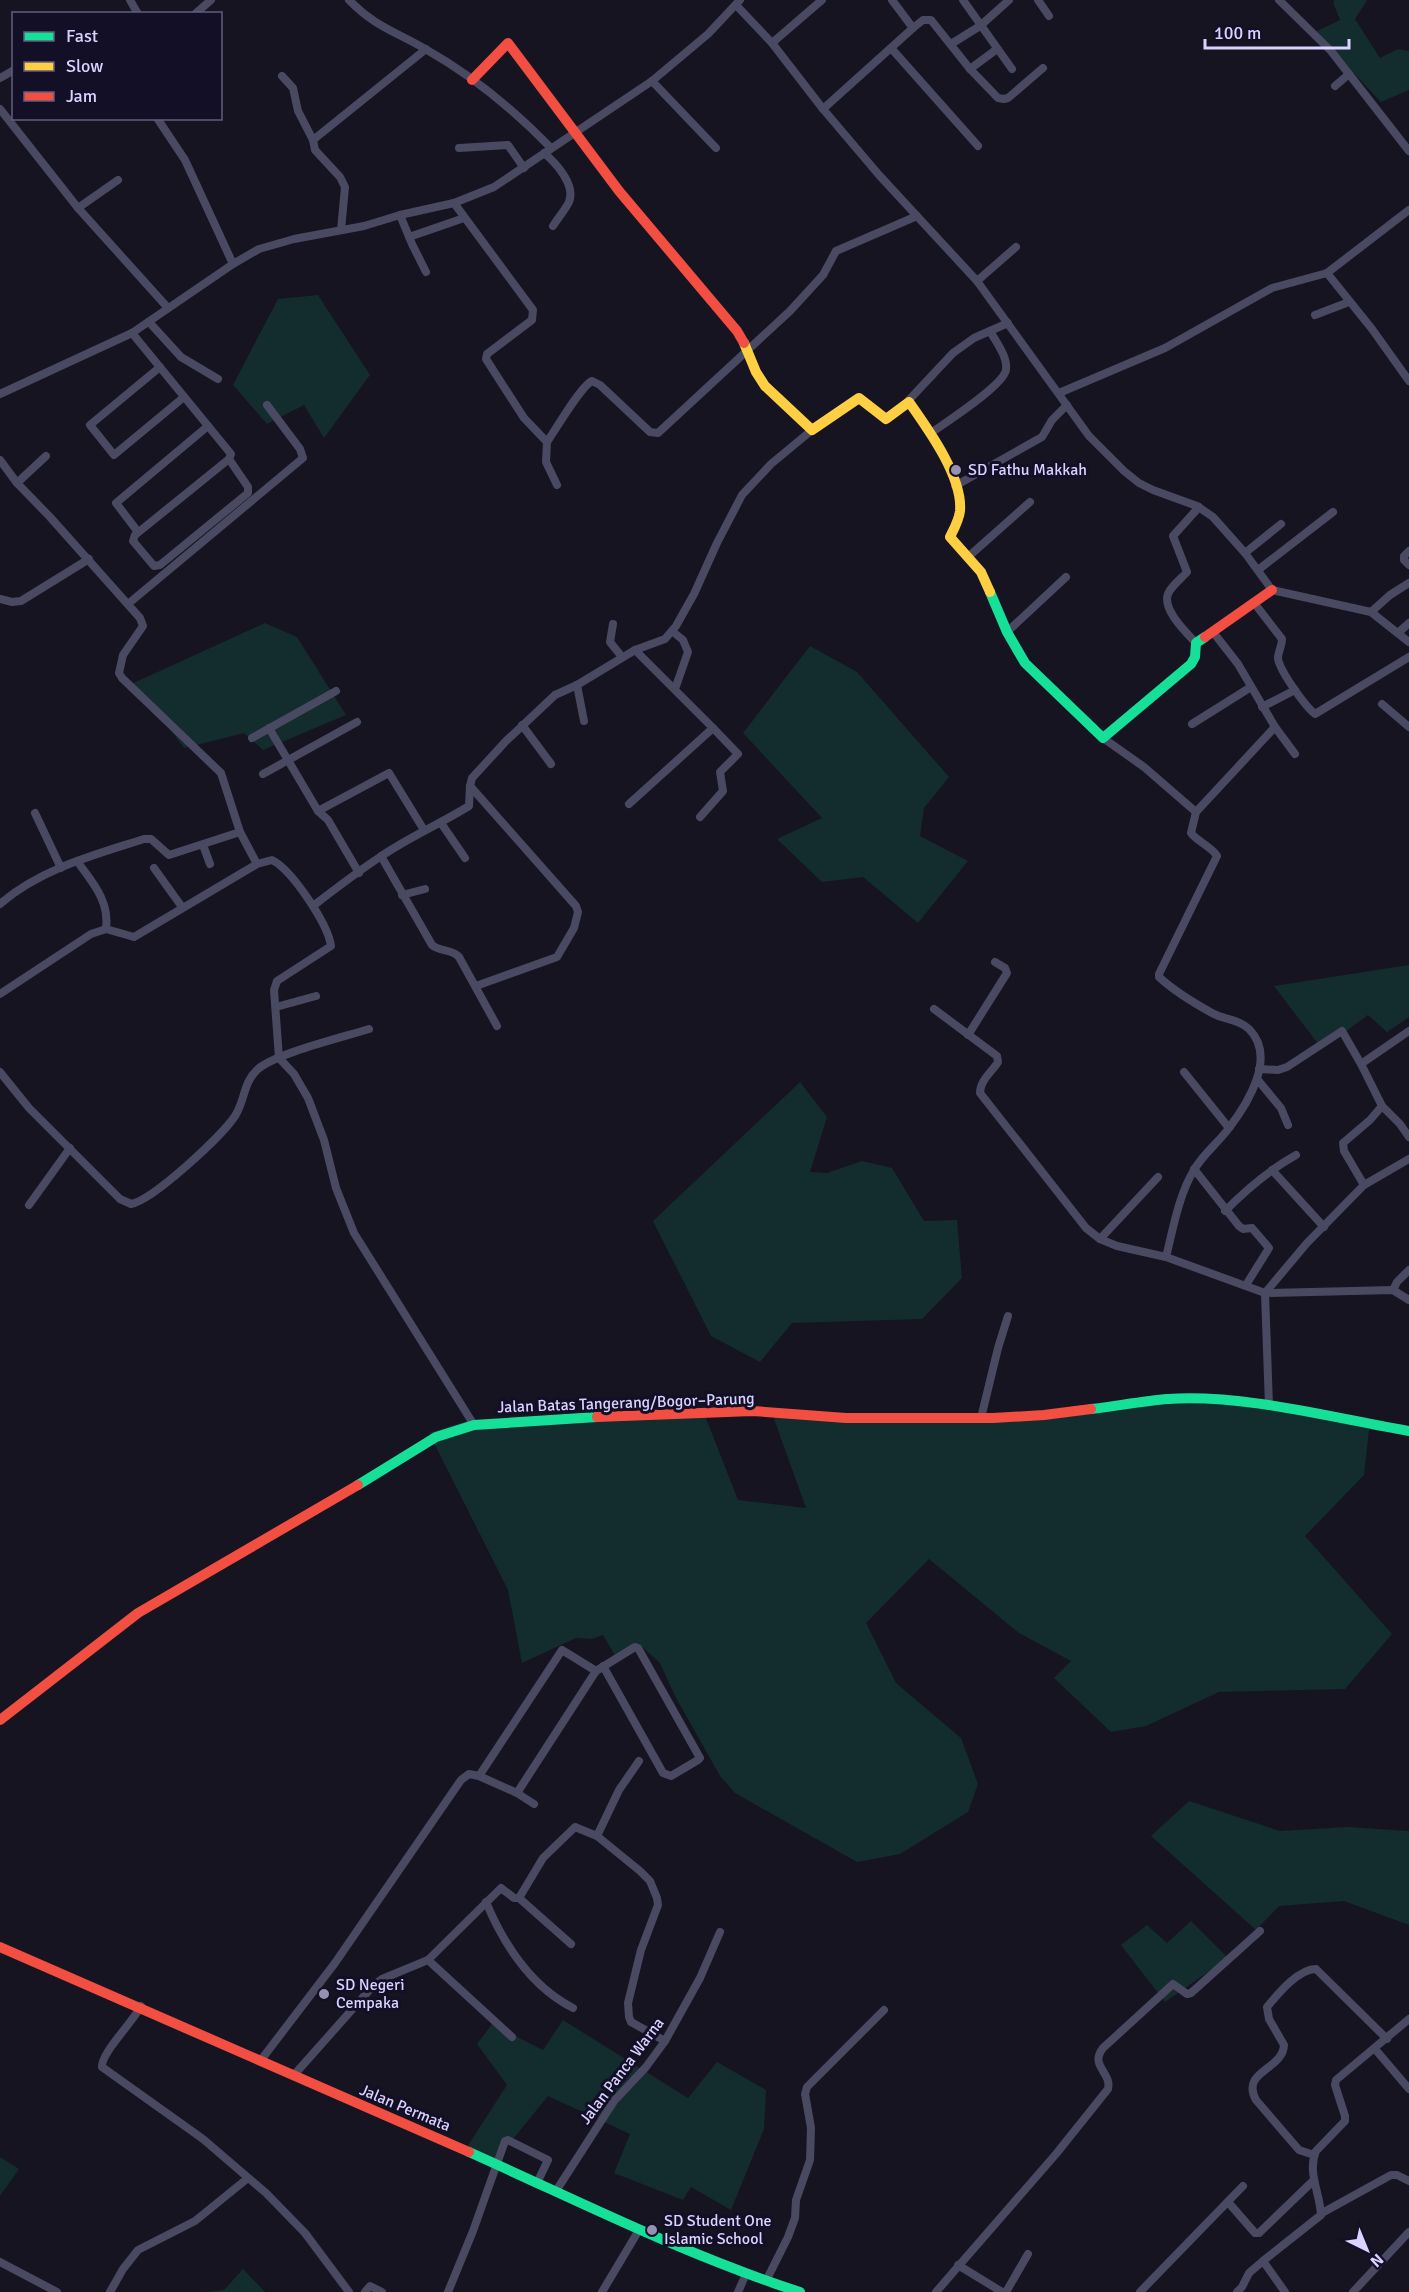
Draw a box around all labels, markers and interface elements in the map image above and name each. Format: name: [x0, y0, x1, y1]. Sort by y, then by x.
legend: [12, 12, 222, 120]
scale bar: [1205, 12, 1349, 50]
text: 100 m: [1214, 22, 1261, 44]
text: Fast: [66, 25, 98, 47]
text: Slow: [66, 55, 103, 77]
text: Jam: [66, 85, 97, 107]
place label: SD Fathu Makkah: [968, 460, 1087, 480]
marker: SD Fathu Makkah: [949, 463, 963, 477]
street label: Jalan Batas Tangerang/Bogor–Parung: [497, 1389, 755, 1417]
place label: SD Negeri Cempaka: [336, 1975, 405, 2013]
marker: SD Negeri Cempaka: [317, 1987, 331, 2001]
street label: Jalan Panca Warna: [575, 2014, 669, 2128]
street label: Jalan Permata: [356, 2080, 454, 2136]
place label: SD Student One Islamic School: [664, 2211, 772, 2249]
north arrow: [1337, 2220, 1397, 2280]
marker: SD Student One Islamic School: [645, 2223, 659, 2237]
text: N: [1366, 2249, 1387, 2271]

